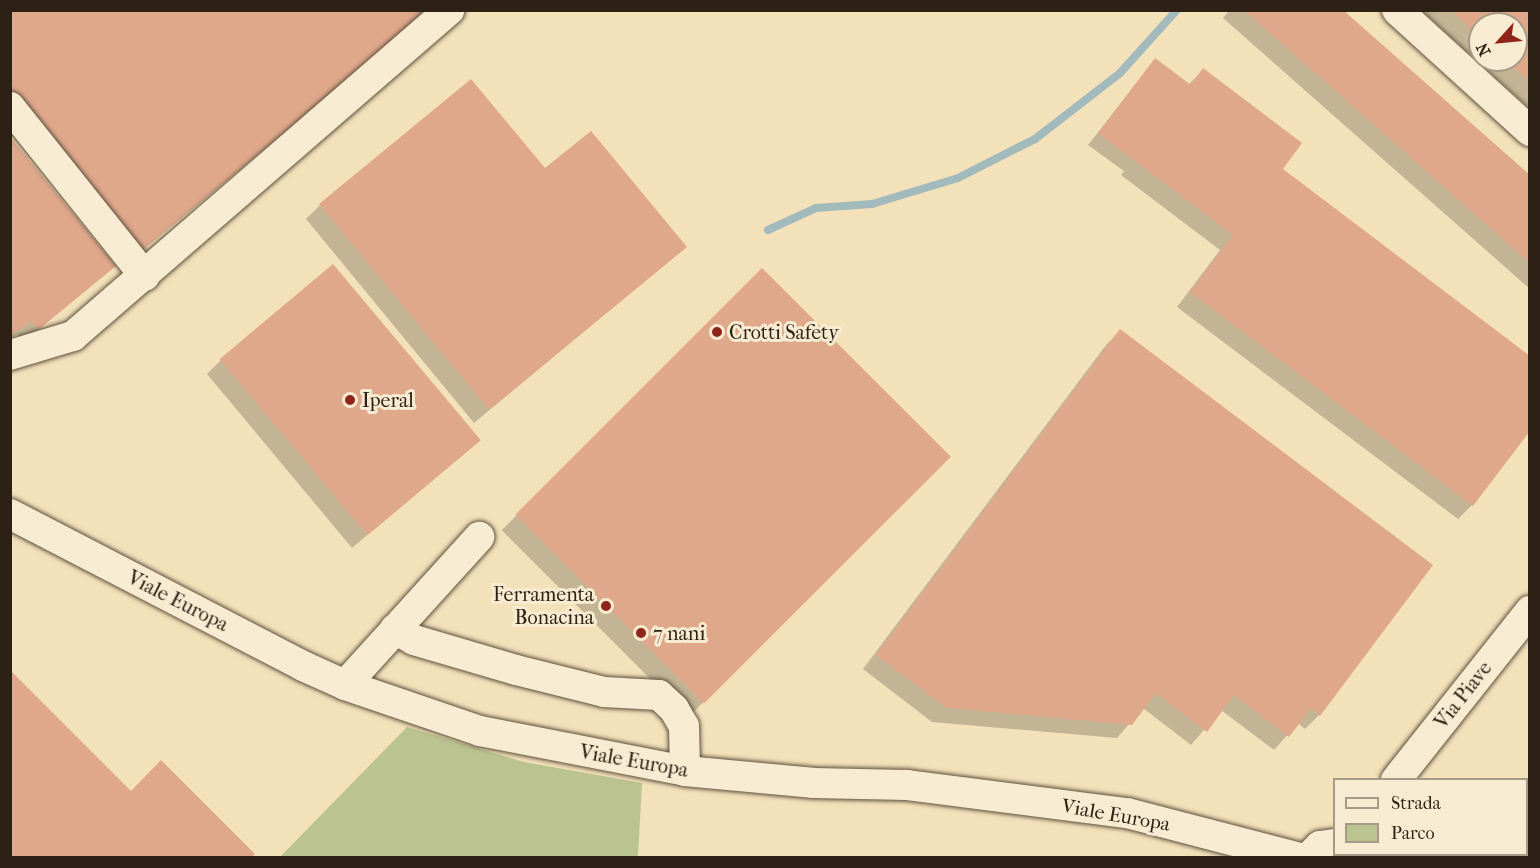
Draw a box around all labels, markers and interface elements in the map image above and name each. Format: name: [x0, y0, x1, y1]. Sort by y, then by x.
north arrow: [1468, 12, 1528, 72]
text: N: [1472, 40, 1495, 59]
place label: Crotti Safety: [729, 320, 839, 344]
marker: Crotti Safety: [710, 325, 724, 339]
place label: Iperal: [362, 388, 414, 412]
marker: Iperal: [343, 393, 357, 407]
street label: Viale Europa: [124, 565, 232, 637]
place label: Ferramenta Bonacina: [493, 582, 594, 629]
marker: Ferramenta Bonacina: [599, 599, 613, 613]
place label: 7 nani: [653, 621, 705, 645]
marker: 7 nani: [634, 626, 648, 640]
street label: Via Piave: [1429, 657, 1497, 733]
street label: Viale Europa: [578, 740, 690, 782]
legend: [1333, 778, 1528, 856]
text: Strada: [1391, 793, 1441, 814]
street label: Viale Europa: [1060, 794, 1172, 836]
text: Parco: [1391, 823, 1435, 844]

